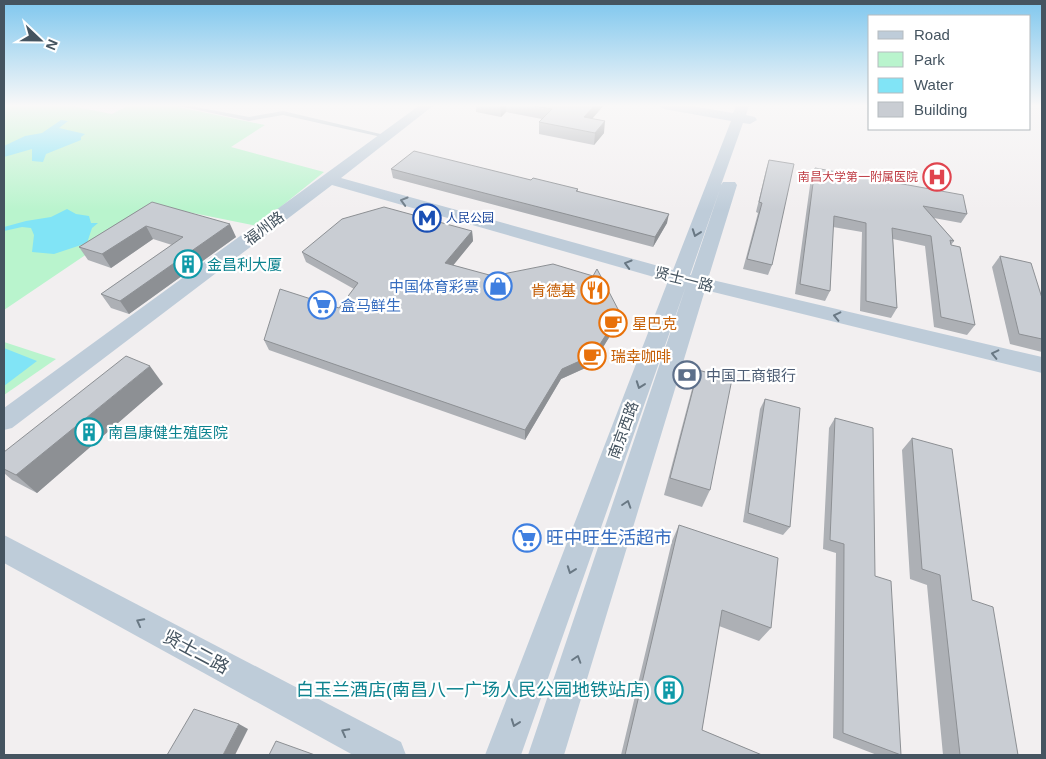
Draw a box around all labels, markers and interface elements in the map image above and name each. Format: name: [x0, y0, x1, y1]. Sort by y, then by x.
north arrow: [15, 15, 65, 65]
legend: [868, 15, 1031, 130]
text: Road: [914, 26, 950, 43]
text: N: [43, 37, 61, 53]
text: Park: [914, 51, 945, 68]
text: Water: [914, 76, 953, 93]
text: Building: [914, 101, 967, 118]
hospital icon: 南昌大学第一附属医院: [922, 162, 952, 192]
place label: 南昌大学第一附属医院: [798, 170, 918, 184]
one-way arrow: [401, 196, 409, 206]
metro station icon: 人民公园: [412, 203, 442, 233]
street label: 福州路: [241, 208, 287, 248]
place label: 人民公园: [446, 211, 494, 225]
one-way arrow: [692, 228, 702, 237]
building icon: 金昌利大厦: [173, 249, 203, 279]
place label: 金昌利大厦: [207, 256, 282, 273]
one-way arrow: [624, 259, 633, 270]
street label: 贤士一路: [653, 263, 715, 295]
shop icon: 中国体育彩票: [483, 271, 513, 301]
restaurant icon: 肯德基: [580, 275, 610, 305]
place label: 中国体育彩票: [389, 278, 479, 295]
place label: 肯德基: [531, 282, 576, 299]
supermarket icon: 盒马鲜生: [307, 290, 337, 320]
place label: 盒马鲜生: [341, 297, 401, 314]
cafe icon: 星巴克: [598, 308, 628, 338]
one-way arrow: [832, 311, 841, 322]
place label: 星巴克: [632, 315, 677, 332]
cafe icon: 瑞幸咖啡: [577, 341, 607, 371]
place label: 瑞幸咖啡: [611, 348, 671, 365]
one-way arrow: [990, 349, 999, 360]
bank icon: 中国工商银行: [672, 360, 702, 390]
place label: 中国工商银行: [706, 367, 796, 384]
one-way arrow: [636, 380, 646, 389]
street label: 南京西路: [605, 399, 641, 461]
building icon: 南昌康健生殖医院: [74, 417, 104, 447]
place label: 南昌康健生殖医院: [108, 424, 228, 441]
one-way arrow: [621, 501, 631, 509]
supermarket icon: 旺中旺生活超市: [512, 523, 542, 553]
place label: 旺中旺生活超市: [546, 528, 672, 548]
one-way arrow: [567, 566, 577, 574]
one-way arrow: [137, 618, 146, 628]
street label: 贤士二路: [160, 626, 232, 678]
one-way arrow: [571, 655, 581, 664]
building icon: 白玉兰酒店(南昌八一广场人民公园地铁站店): [654, 675, 684, 705]
place label: 白玉兰酒店(南昌八一广场人民公园地铁站店): [296, 680, 650, 700]
one-way arrow: [511, 718, 521, 727]
one-way arrow: [341, 728, 350, 738]

